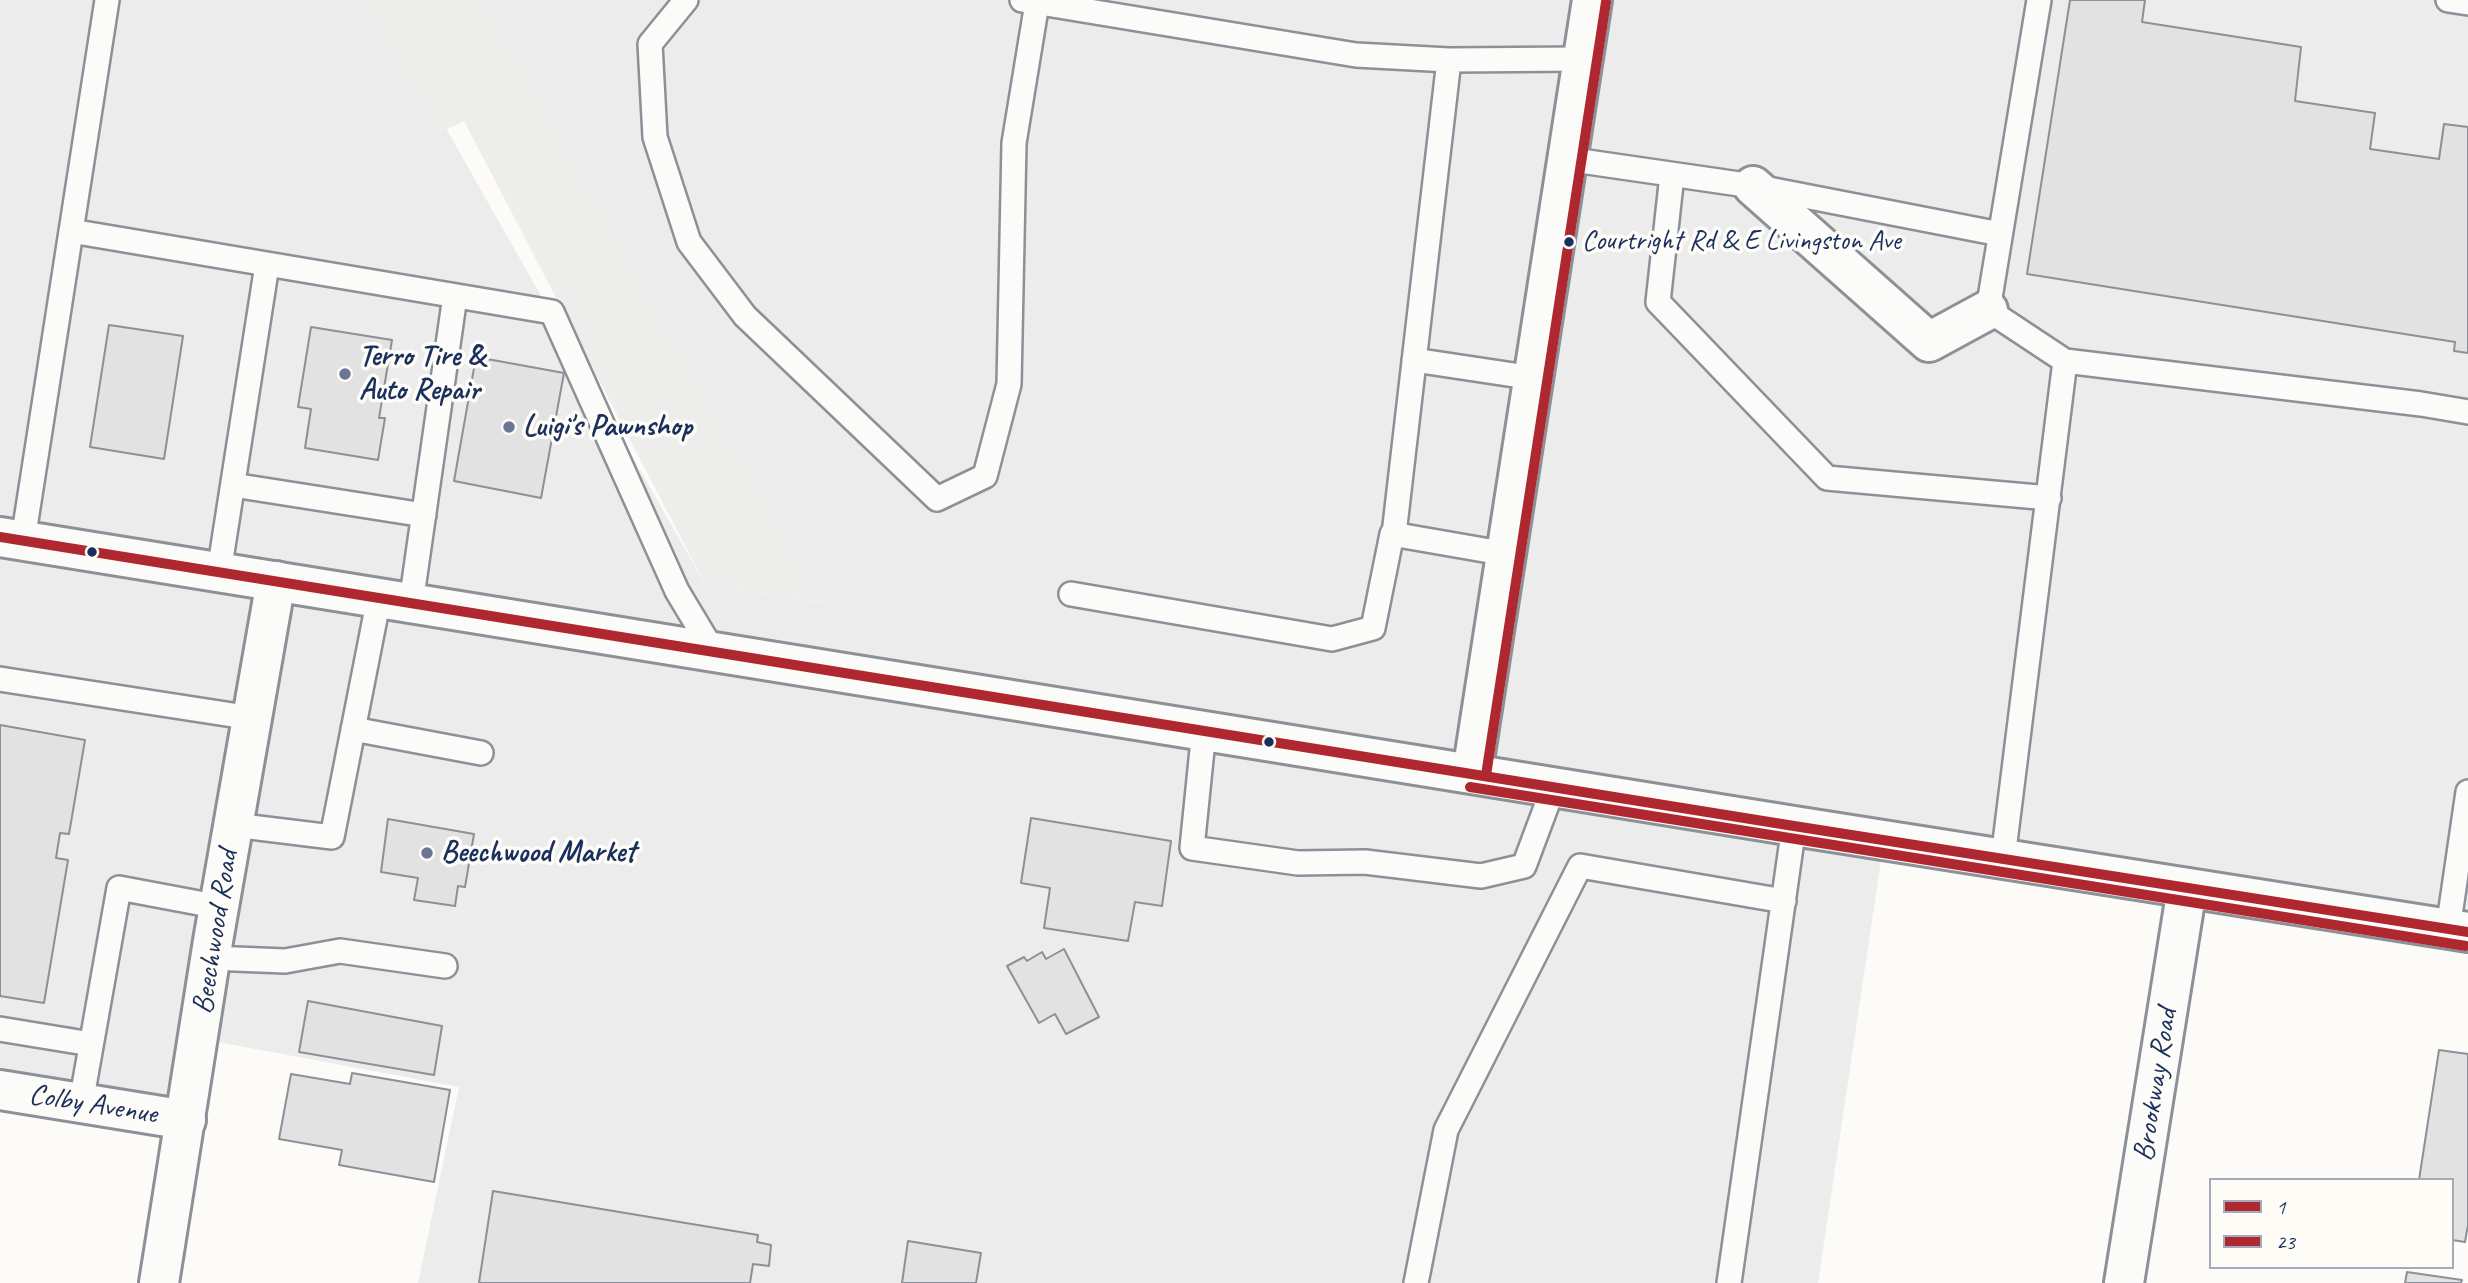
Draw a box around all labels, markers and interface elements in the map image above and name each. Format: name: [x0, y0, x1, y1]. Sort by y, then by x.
place label: Courtright Rd & E Livingston Ave: [1582, 225, 1901, 259]
marker: Courtright Rd & E Livingston Ave: [1562, 235, 1576, 249]
place label: Terro Tire & Auto Repair: [359, 339, 484, 410]
marker: Terro Tire & Auto Repair: [337, 366, 353, 382]
place label: Luigi's Pawnshop: [523, 409, 692, 445]
marker: Luigi's Pawnshop: [501, 419, 517, 435]
unlabelled marker: [85, 545, 99, 559]
unlabelled marker: [1262, 735, 1276, 749]
place label: Beechwood Market: [441, 835, 635, 871]
marker: Beechwood Market: [419, 845, 435, 861]
street label: Beechwood Road: [185, 848, 247, 1016]
street label: Brookway Road: [2126, 1006, 2186, 1164]
street label: Colby Avenue: [26, 1077, 160, 1133]
legend: [2209, 1178, 2454, 1269]
text: 1: [2276, 1194, 2285, 1220]
text: 23: [2276, 1229, 2295, 1255]

